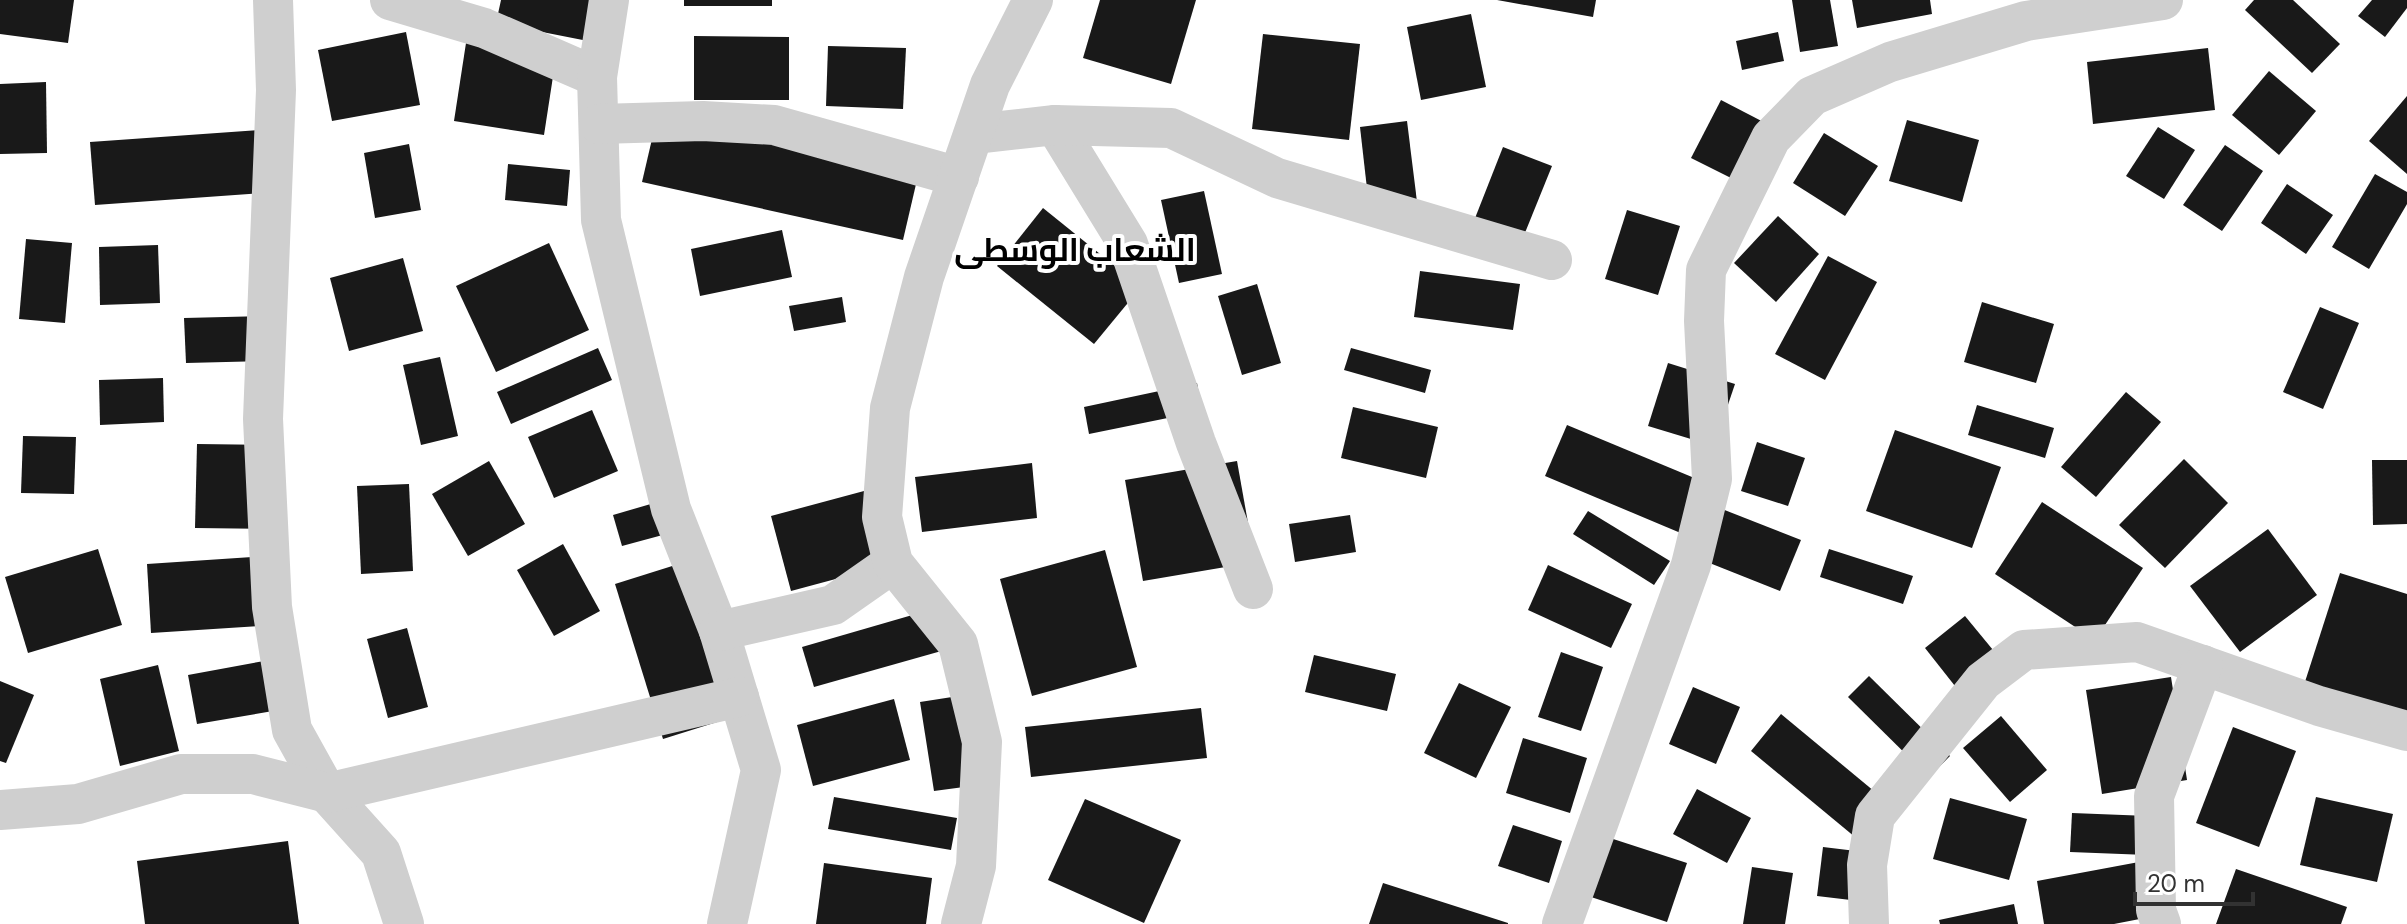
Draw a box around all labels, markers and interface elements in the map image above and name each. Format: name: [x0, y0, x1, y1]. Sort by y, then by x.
district label: الشعاب الوسطى: [954, 229, 1196, 271]
scale bar: [2135, 856, 2253, 906]
text: 20 m: [2147, 868, 2205, 899]

